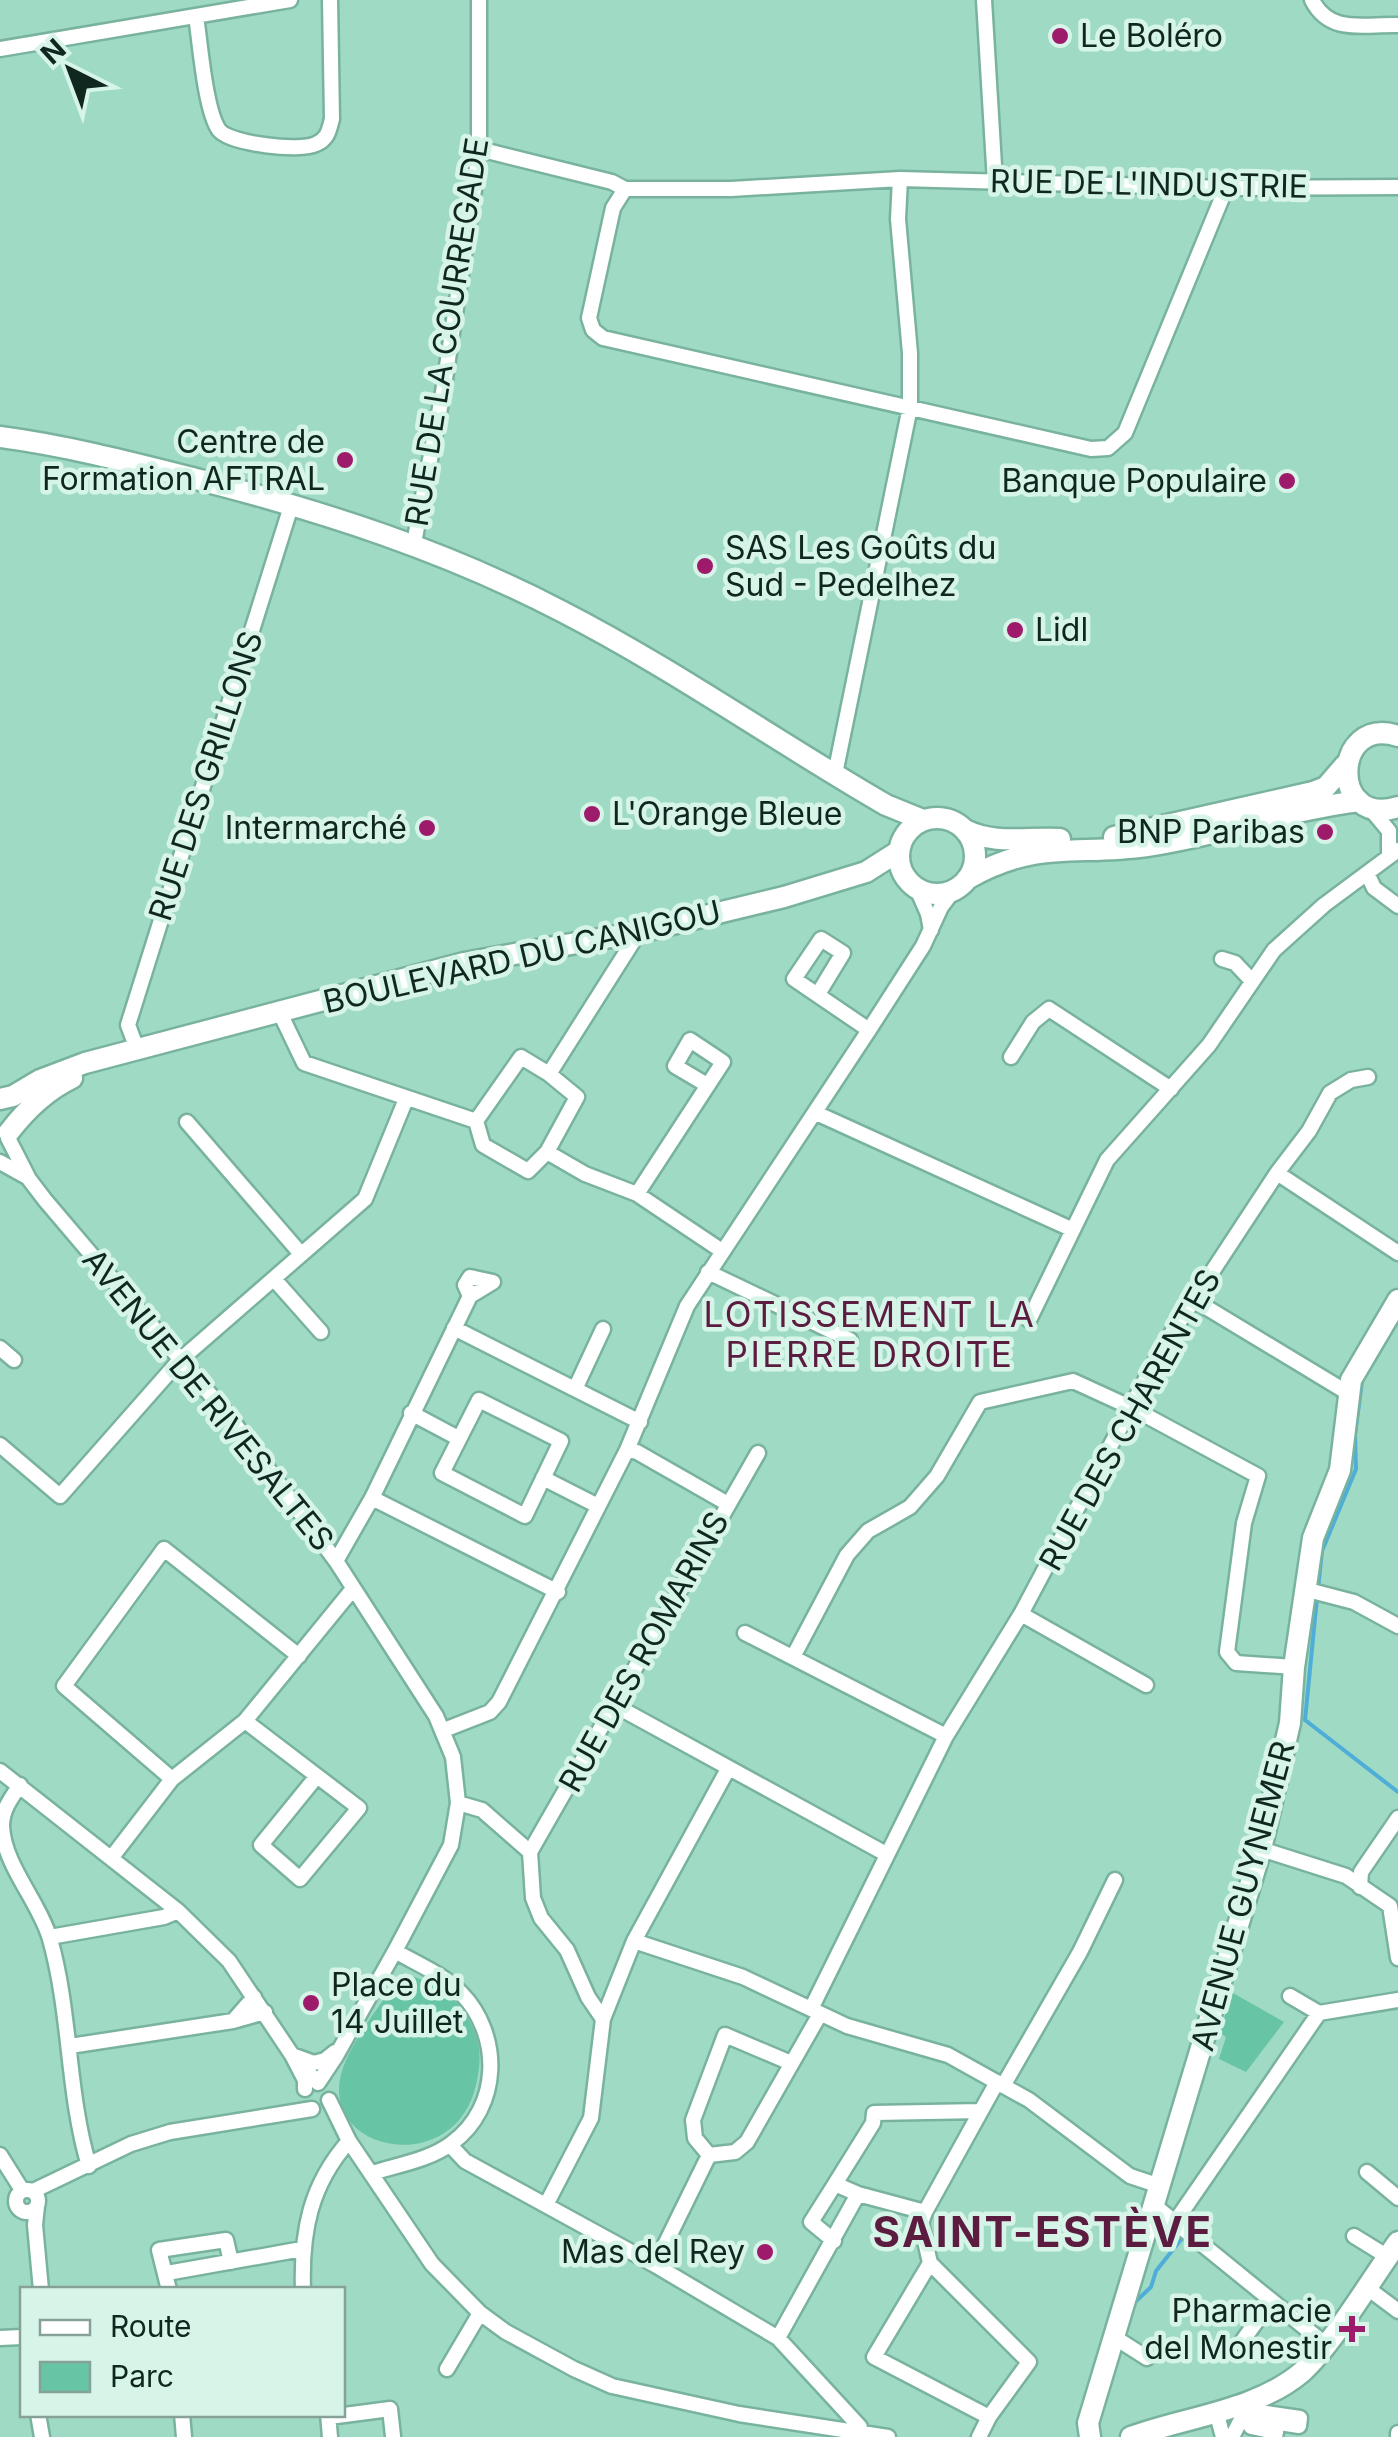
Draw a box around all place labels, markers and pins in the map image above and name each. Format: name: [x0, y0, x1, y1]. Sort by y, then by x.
place label: Le Boléro: [1080, 16, 1223, 55]
marker: Le Boléro: [1049, 25, 1071, 47]
place label: Centre de Formation AFTRAL: [42, 422, 325, 498]
marker: Centre de Formation AFTRAL: [334, 449, 356, 471]
place label: Banque Populaire: [1001, 461, 1267, 500]
marker: Banque Populaire: [1276, 470, 1298, 492]
place label: SAS Les Goûts du Sud - Pedelhez: [725, 528, 996, 604]
marker: SAS Les Goûts du Sud - Pedelhez: [694, 555, 716, 577]
place label: Lidl: [1035, 610, 1088, 649]
marker: Lidl: [1004, 619, 1026, 641]
place label: L'Orange Bleue: [612, 794, 842, 833]
marker: L'Orange Bleue: [581, 803, 603, 825]
place label: Intermarché: [225, 808, 407, 847]
place label: BNP Paribas: [1117, 812, 1305, 851]
marker: Intermarché: [416, 817, 438, 839]
marker: BNP Paribas: [1314, 821, 1336, 843]
place label: Place du 14 Juillet: [331, 1965, 463, 2041]
marker: Place du 14 Juillet: [300, 1992, 322, 2014]
place label: Mas del Rey: [561, 2232, 745, 2271]
marker: Mas del Rey: [754, 2241, 776, 2263]
place label: Pharmacie del Monestir: [1144, 2291, 1332, 2367]
marker: Pharmacie del Monestir: [1341, 2318, 1363, 2340]

